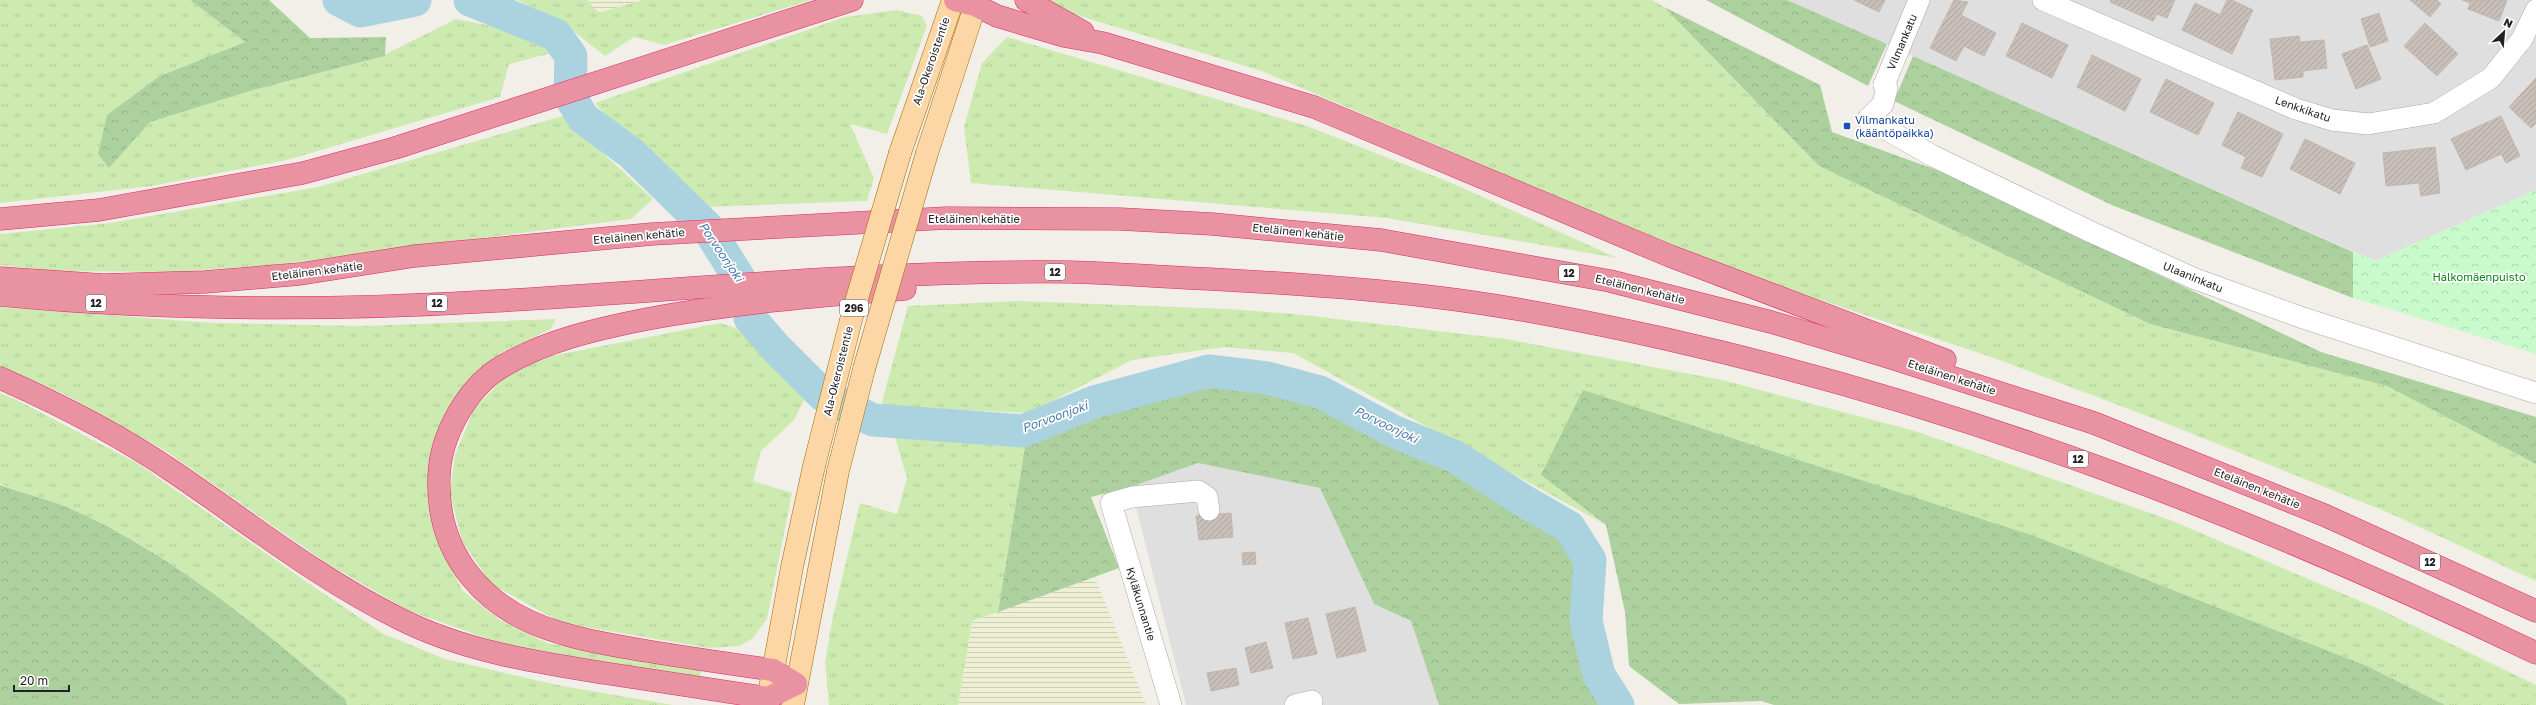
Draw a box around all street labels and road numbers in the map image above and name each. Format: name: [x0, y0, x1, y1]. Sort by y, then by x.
street label: Vilmankatu: [1884, 12, 1919, 72]
street label: Ala-Okeroistentie: [909, 15, 952, 107]
street label: Lenkkikatu: [2274, 93, 2333, 124]
street label: Eteläinen kehätie: [928, 212, 1020, 225]
street label: Eteläinen kehätie: [1252, 220, 1344, 243]
street label: Eteläinen kehätie: [593, 225, 685, 246]
street label: Eteläinen kehätie: [271, 258, 363, 283]
street label: Ulaaninkatu: [2161, 259, 2225, 295]
road number: 12: [1045, 264, 1065, 280]
road number: 12: [1559, 265, 1579, 281]
street label: Eteläinen kehätie: [1594, 271, 1686, 306]
road number: 12: [86, 295, 106, 311]
road number: 12: [427, 295, 447, 311]
road number: 296: [840, 300, 868, 316]
street label: Ala-Okeroistentie: [820, 325, 855, 417]
street label: Eteläinen kehätie: [1906, 356, 1998, 397]
road number: 12: [2068, 451, 2088, 467]
street label: Eteläinen kehätie: [2212, 464, 2302, 511]
road number: 12: [2420, 554, 2440, 570]
street label: Kyläkunnantie: [1124, 566, 1159, 642]

